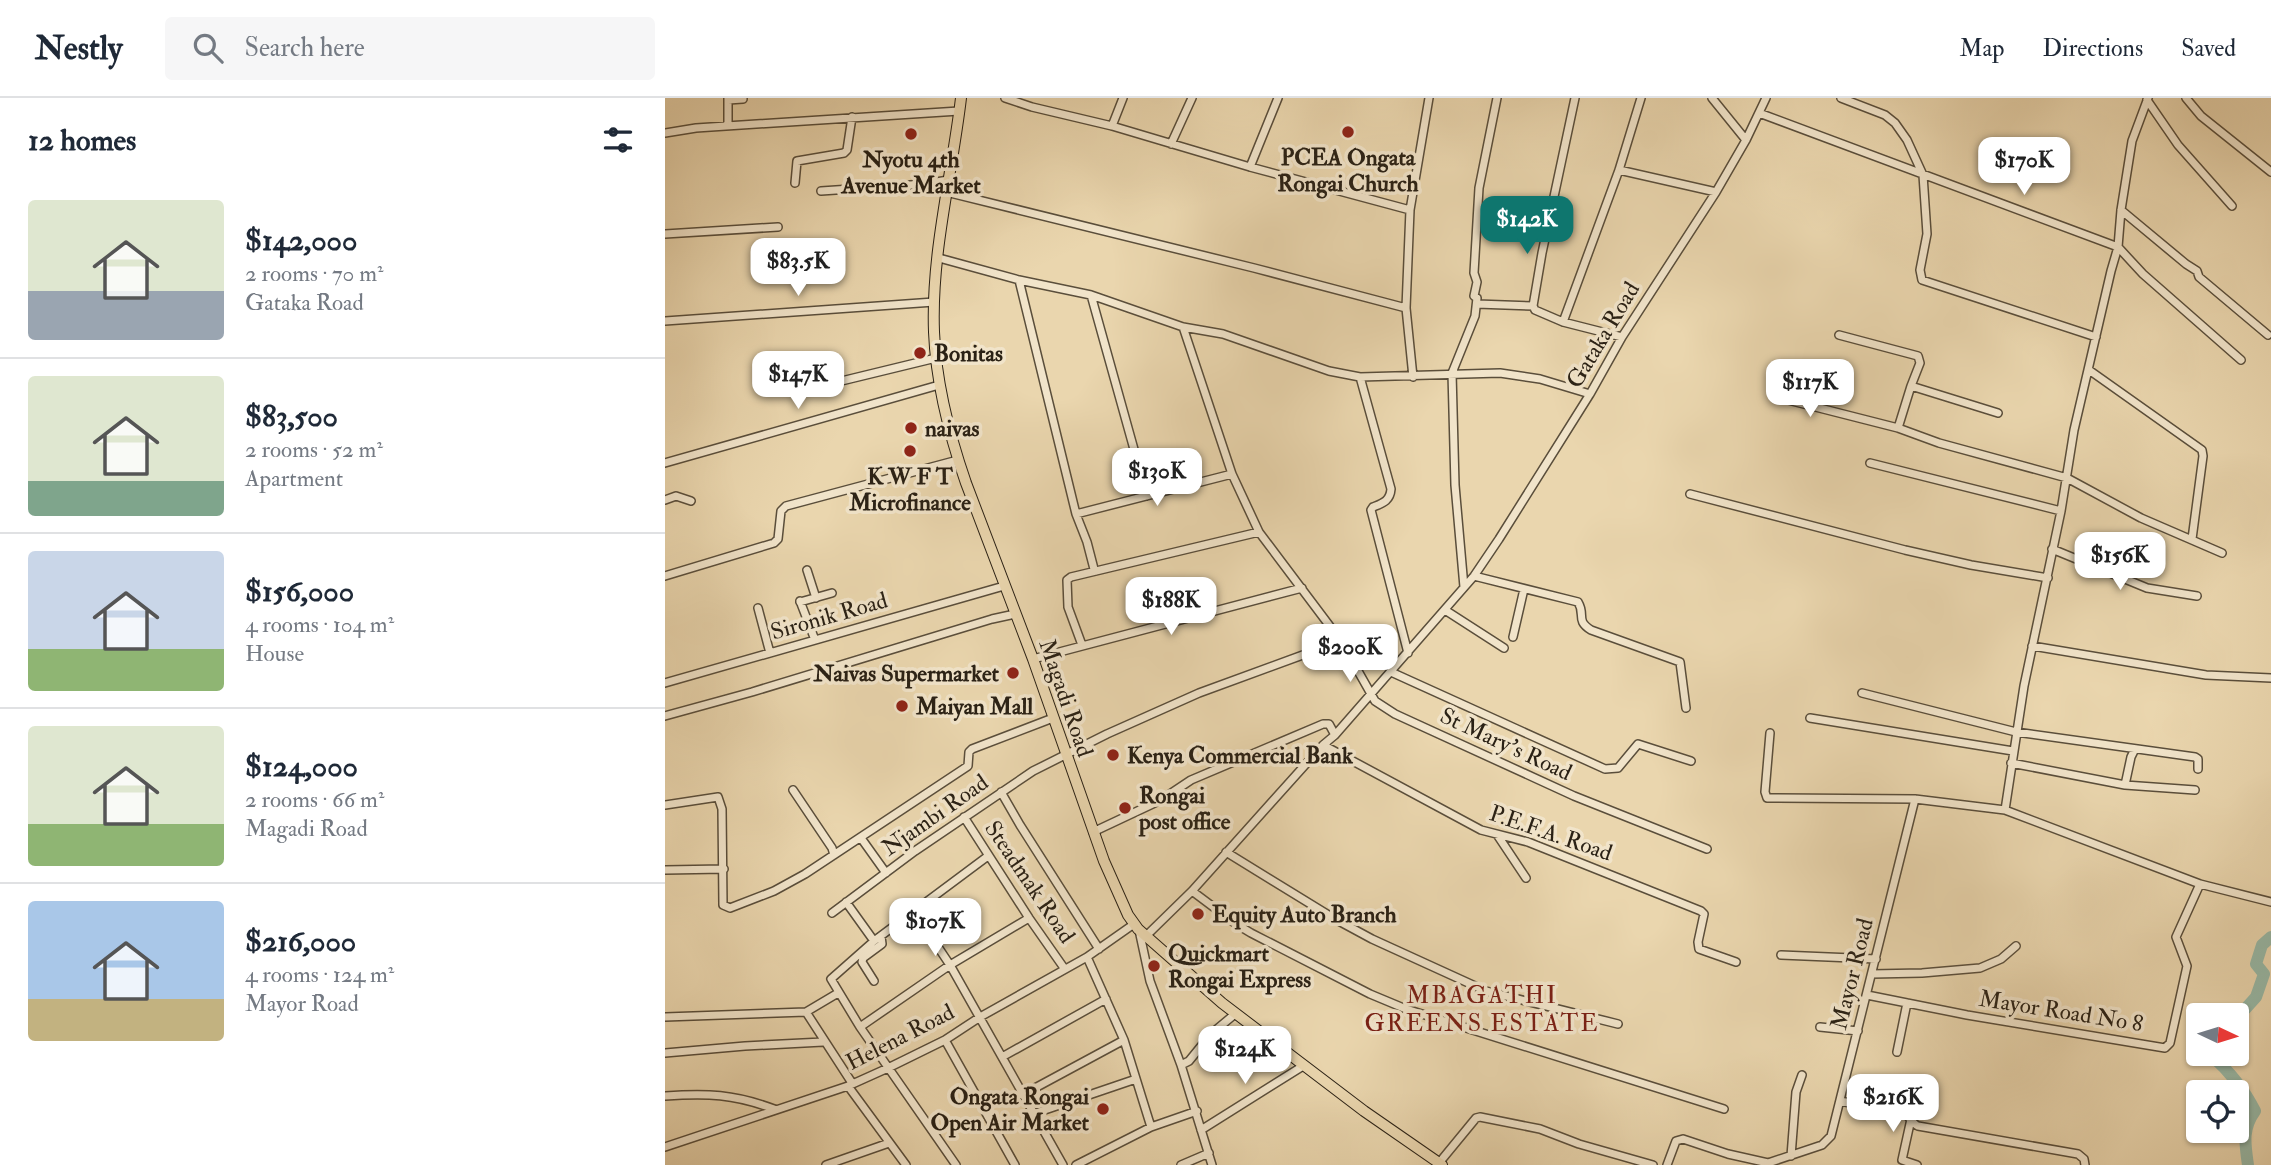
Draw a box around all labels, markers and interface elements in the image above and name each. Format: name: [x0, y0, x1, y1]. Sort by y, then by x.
search box: [165, 17, 655, 80]
text: Nestly: [35, 28, 123, 69]
icon: search: [189, 29, 227, 67]
text: Search here: [245, 32, 365, 64]
text: Map: [1959, 33, 2004, 64]
text: Directions: [2042, 33, 2143, 64]
text: Saved: [2181, 33, 2236, 64]
icon: filters: [599, 121, 637, 159]
text: 12 homes: [28, 122, 136, 159]
marker: PCEA Ongata Rongai Church: [1340, 124, 1356, 140]
marker: Nyotu 4th Avenue Market: [903, 126, 919, 142]
pin: $170K: [1975, 138, 2073, 197]
place label: PCEA Ongata Rongai Church: [1277, 143, 1419, 199]
place label: Nyotu 4th Avenue Market: [840, 145, 981, 200]
text: $170K: [1994, 145, 2054, 174]
pin: $142K: [1478, 197, 1576, 256]
text: $142K: [1496, 204, 1558, 233]
text: $142,000: [245, 222, 357, 259]
icon: home: [84, 228, 168, 312]
pin: $83.5K: [741, 238, 855, 298]
text: $83.5K: [767, 246, 829, 275]
text: 2 rooms · 70 m²: [245, 259, 384, 288]
street label: Gataka Road: [1560, 277, 1646, 393]
text: Gataka Road: [245, 288, 364, 317]
place label: Bonitas: [934, 339, 1003, 368]
marker: Bonitas: [912, 345, 928, 361]
pin: $147K: [749, 352, 847, 411]
text: $147K: [768, 359, 828, 388]
pin: $117K: [1761, 360, 1859, 419]
text: $117K: [1782, 367, 1838, 396]
text: $83,500: [245, 398, 338, 435]
icon: home: [84, 404, 168, 488]
place label: naivas: [925, 414, 980, 443]
marker: naivas: [903, 420, 919, 436]
text: 2 rooms · 52 m²: [245, 435, 383, 464]
marker: K W F T Microfinance: [902, 443, 918, 459]
pin: $130K: [1108, 448, 1206, 508]
text: $130K: [1128, 456, 1186, 485]
place label: K W F T Microfinance: [848, 462, 971, 517]
text: Apartment: [245, 464, 343, 493]
pin: $156K: [2071, 532, 2169, 592]
text: $156K: [2091, 540, 2149, 569]
text: $156,000: [245, 573, 354, 610]
pin: $188K: [1122, 578, 1220, 637]
icon: home: [84, 579, 168, 663]
street label: Sironik Road: [767, 585, 891, 647]
text: $188K: [1142, 585, 1200, 614]
text: 4 rooms · 104 m²: [245, 610, 394, 639]
pin: $200K: [1301, 624, 1399, 684]
text: $200K: [1318, 632, 1382, 661]
street label: Magadi Road: [1032, 635, 1100, 761]
text: House: [245, 639, 304, 668]
place label: Naivas Supermarket: [813, 659, 1000, 689]
marker: Naivas Supermarket: [1005, 665, 1021, 681]
place label: Maiyan Mall: [915, 692, 1034, 722]
marker: Maiyan Mall: [894, 698, 910, 714]
street label: St Mary's Road: [1435, 701, 1577, 787]
place label: Kenya Commercial Bank: [1127, 741, 1354, 771]
marker: Kenya Commercial Bank: [1105, 747, 1121, 763]
text: $124,000: [245, 748, 358, 785]
icon: home: [84, 754, 168, 838]
street label: Njambi Road: [876, 768, 994, 862]
place label: Rongai post office: [1138, 781, 1231, 837]
text: 2 rooms · 66 m²: [245, 785, 384, 814]
street label: P.E.F.A. Road: [1486, 798, 1616, 868]
marker: Rongai post office: [1117, 800, 1133, 816]
text: Magadi Road: [245, 814, 368, 843]
street label: Steadmak Road: [978, 815, 1082, 949]
pin: $107K: [886, 898, 984, 958]
place label: Equity Auto Branch: [1212, 900, 1397, 930]
text: $107K: [905, 906, 965, 935]
marker: Equity Auto Branch: [1190, 906, 1206, 922]
street label: Mayor Road: [1824, 915, 1880, 1033]
text: $216,000: [245, 923, 356, 960]
icon: home: [84, 929, 168, 1013]
place label: Quickmart Rongai Express: [1168, 939, 1311, 995]
marker: Quickmart Rongai Express: [1146, 958, 1162, 974]
text: 4 rooms · 124 m²: [245, 960, 394, 989]
district label: MBAGATHI GREENS ESTATE: [1364, 980, 1600, 1039]
street label: Mayor Road No 8: [1977, 984, 2145, 1038]
text: Mayor Road: [245, 989, 359, 1018]
street label: Helena Road: [841, 997, 959, 1077]
north arrow: [2186, 1003, 2249, 1066]
map controls: [2186, 1003, 2249, 1143]
pin: $124K: [1196, 1026, 1294, 1086]
text: $124K: [1214, 1034, 1276, 1063]
pin: $216K: [1844, 1074, 1942, 1134]
button: locate: [2186, 1080, 2249, 1143]
place label: Ongata Rongai Open Air Market: [930, 1082, 1090, 1138]
text: $216K: [1863, 1082, 1923, 1111]
marker: Ongata Rongai Open Air Market: [1095, 1101, 1111, 1117]

